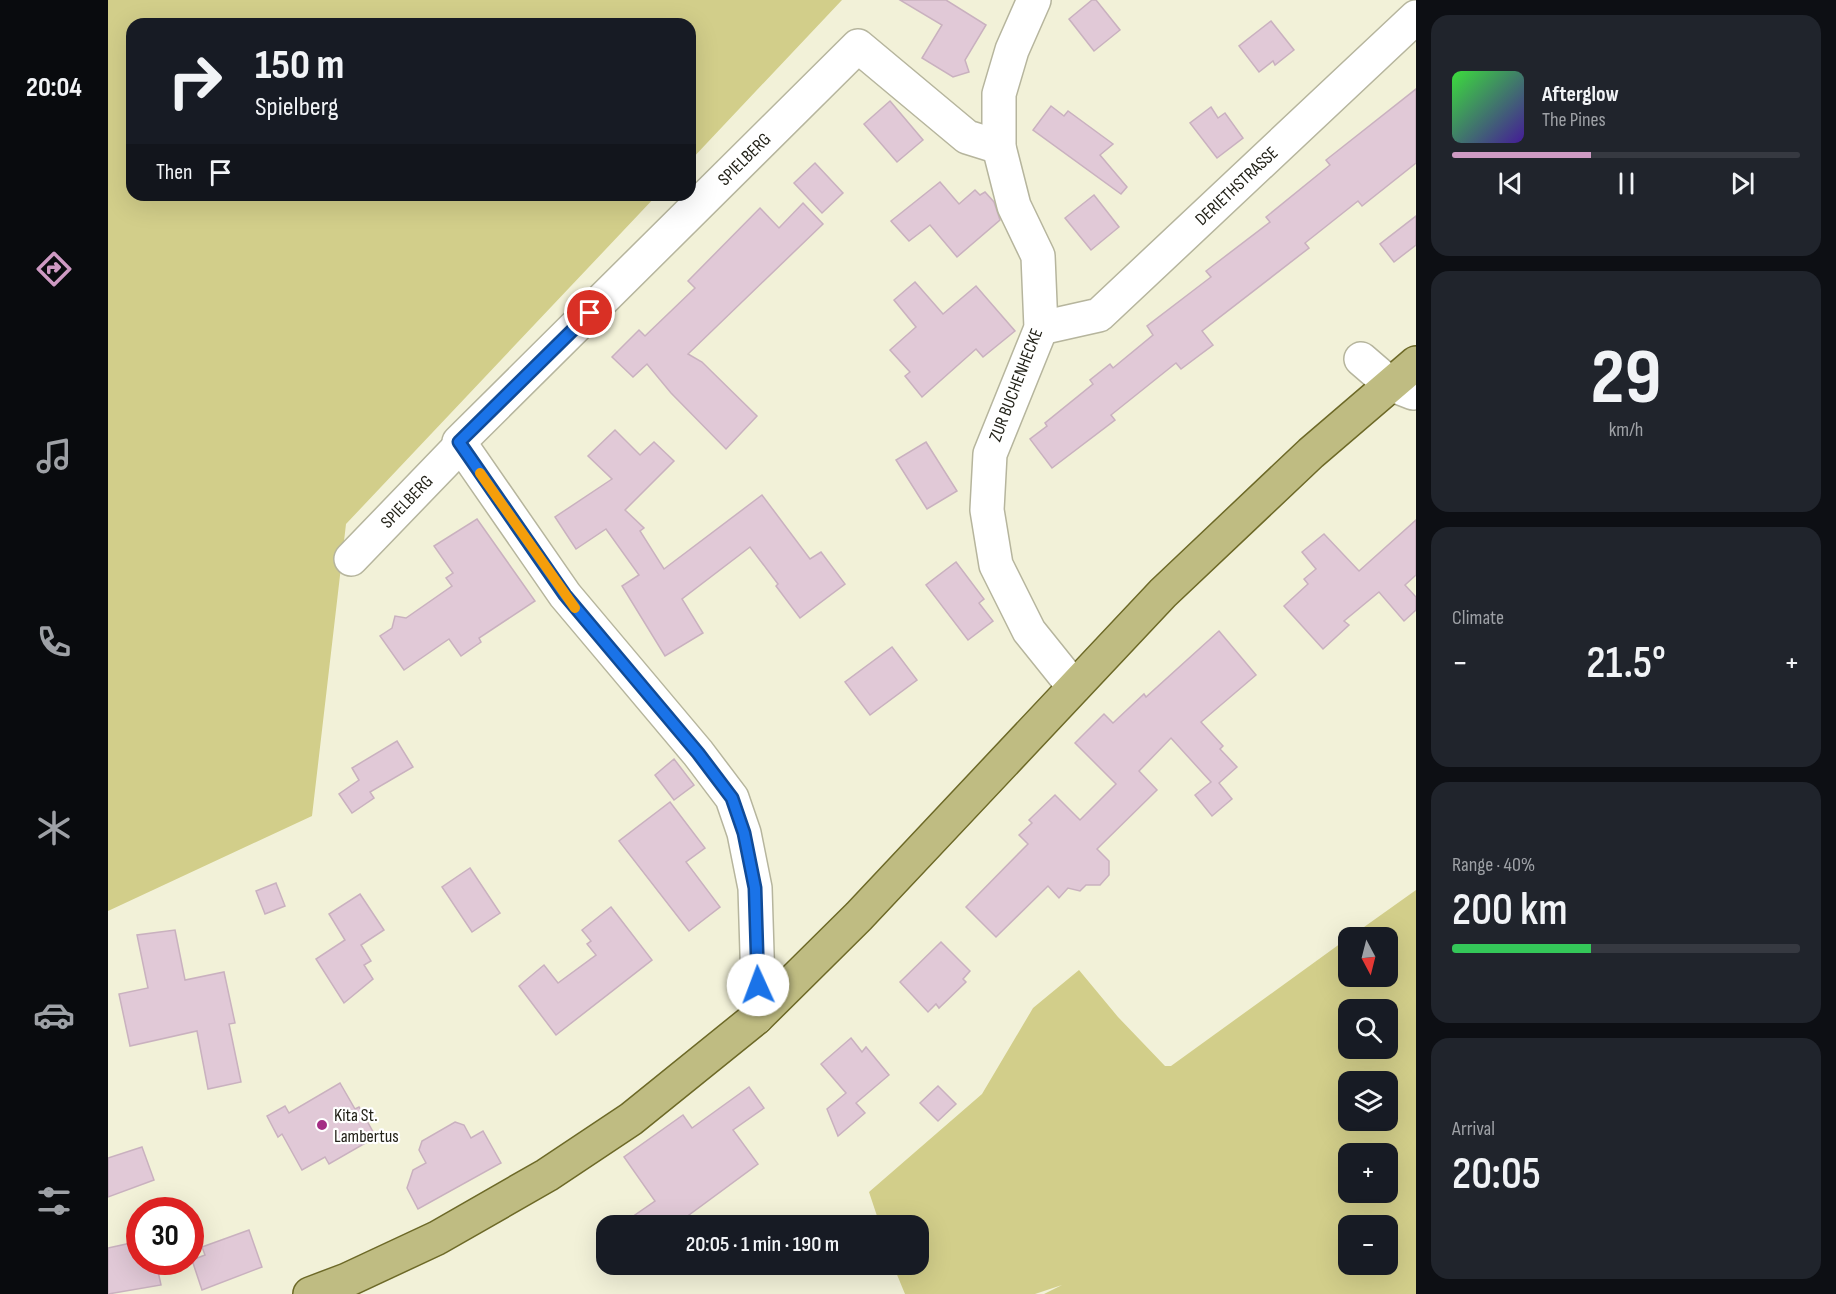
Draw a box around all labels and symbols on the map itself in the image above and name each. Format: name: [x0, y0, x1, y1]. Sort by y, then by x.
street label: SPIELBERG: [713, 128, 775, 190]
street label: DERIETHSTRASSE: [1191, 142, 1282, 230]
pin: [564, 287, 615, 338]
street label: ZUR BUCHENHECKE: [985, 325, 1047, 445]
street label: SPIELBERG: [376, 470, 437, 532]
north arrow: [1338, 927, 1398, 987]
position arrow: [726, 953, 790, 1017]
place label: Kita St. Lambertus: [334, 1105, 399, 1147]
marker: Kita St. Lambertus: [315, 1118, 329, 1132]
speed limit sign: 30: [126, 1197, 204, 1275]

